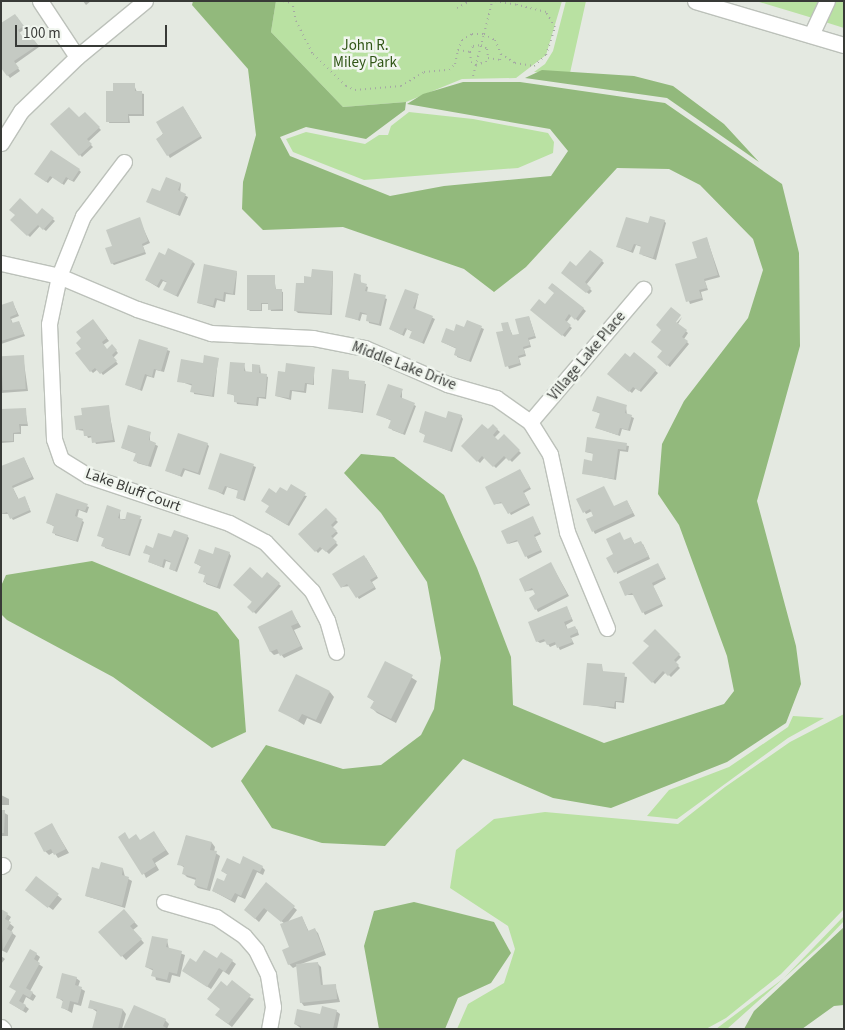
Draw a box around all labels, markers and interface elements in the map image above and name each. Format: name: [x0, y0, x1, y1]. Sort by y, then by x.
scale bar: [18, 15, 170, 47]
text: 100 m: [23, 23, 61, 44]
park label: John R. Miley Park: [333, 36, 397, 71]
street label: Village Lake Place: [545, 308, 629, 404]
street label: Middle Lake Drive: [349, 338, 459, 394]
street label: Lake Bluff Court: [83, 464, 183, 516]

